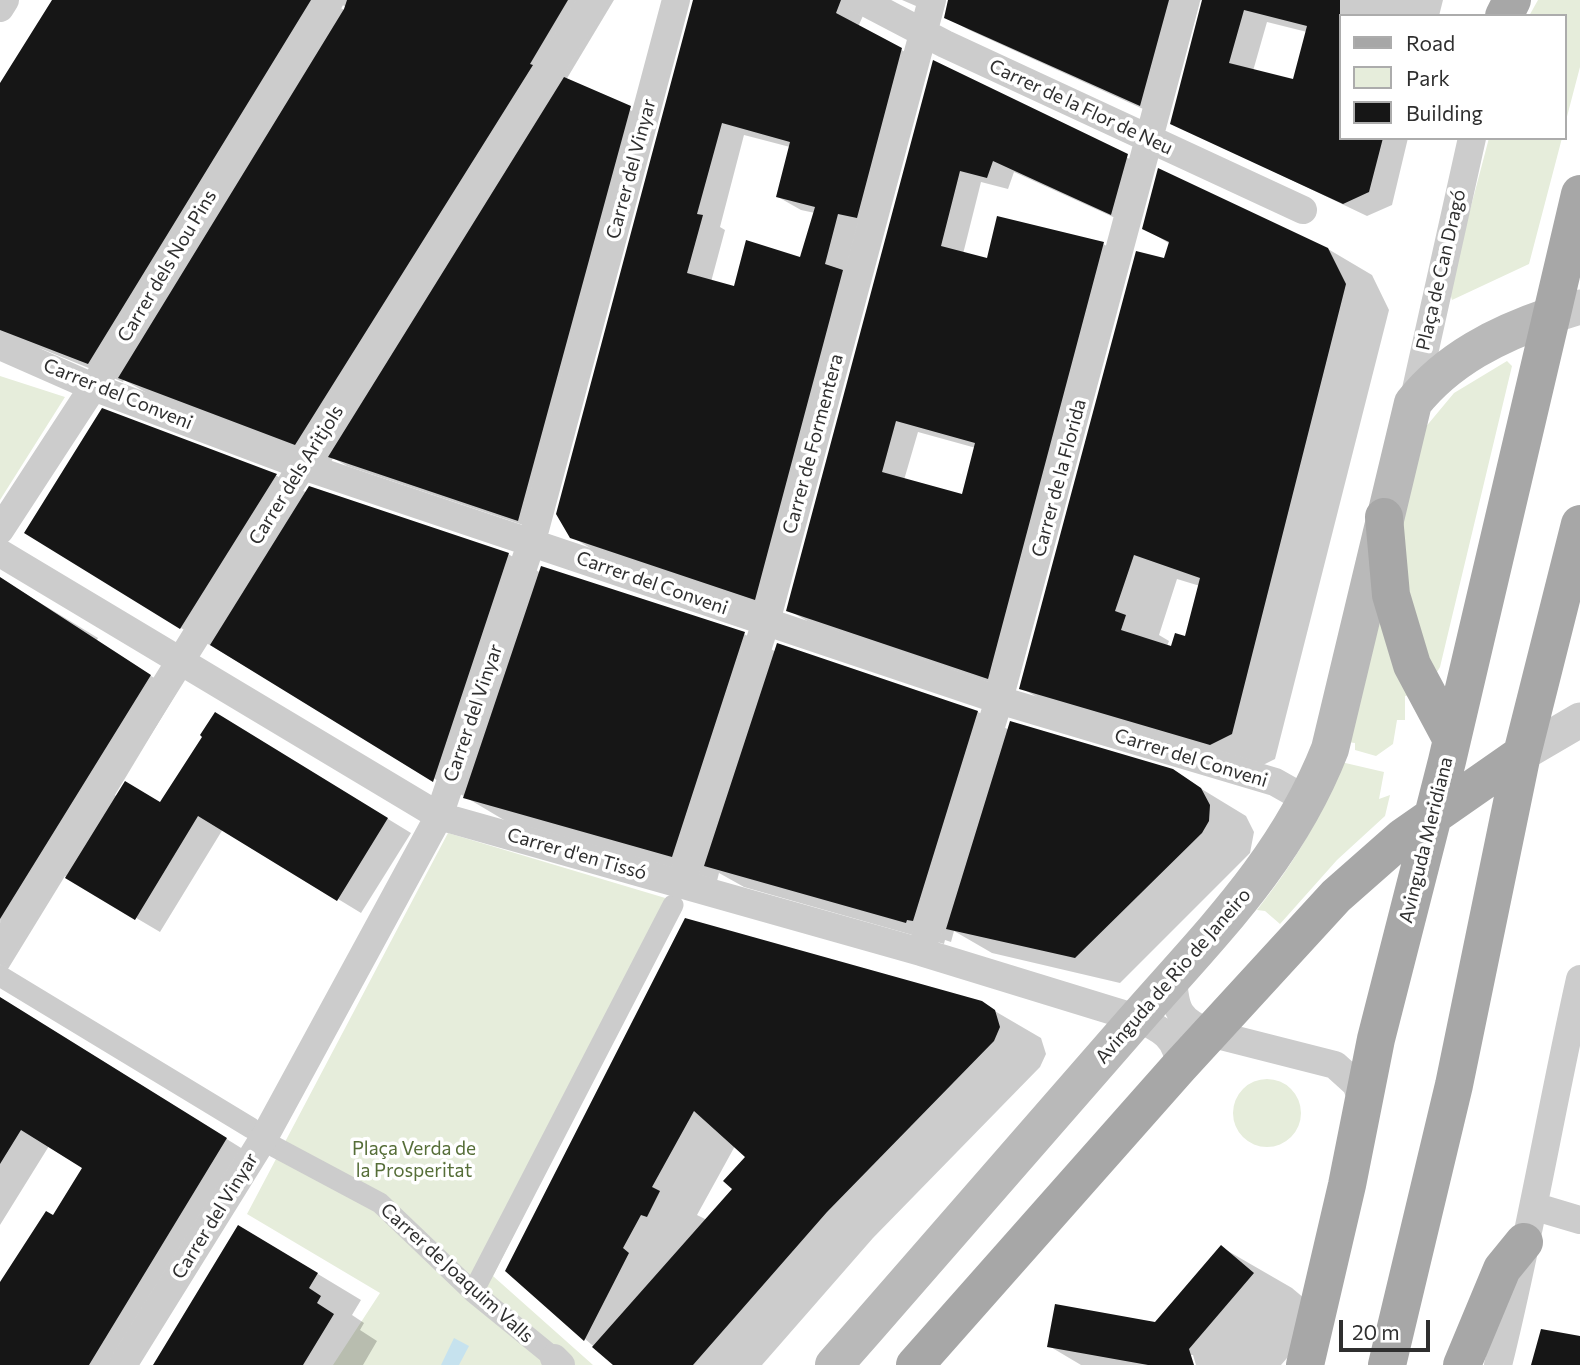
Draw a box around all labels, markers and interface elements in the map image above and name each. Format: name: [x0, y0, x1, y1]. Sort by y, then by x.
legend: [1338, 14, 1566, 140]
text: Road: [1406, 30, 1455, 55]
street label: Carrer de la Flor de Neu: [986, 54, 1176, 160]
text: Park: [1406, 65, 1450, 90]
street label: Carrer del Vinyar: [601, 96, 661, 242]
text: Building: [1406, 100, 1483, 125]
street label: Carrer dels Nou Pins: [113, 186, 221, 346]
street label: Plaça de Can Dragó: [1411, 187, 1471, 353]
street label: Carrer de Formentera: [778, 351, 848, 537]
street label: Carrer del Conveni: [40, 354, 196, 434]
street label: Carrer de la Florida: [1027, 397, 1091, 559]
street label: Carrer dels Aritjols: [244, 401, 348, 549]
street label: Carrer del Conveni: [573, 546, 731, 620]
street label: Carrer del Vinyar: [439, 641, 507, 785]
street label: Carrer del Conveni: [1112, 724, 1270, 792]
street label: Avinguda Meridiana: [1394, 754, 1458, 926]
street label: Carrer d'en Tissó: [505, 823, 649, 885]
street label: Avinguda de Rio de Janeiro: [1091, 884, 1255, 1068]
park label: Plaça Verda de la Prosperitat: [352, 1138, 476, 1182]
street label: Carrer del Vinyar: [167, 1149, 263, 1283]
street label: Carrer de Joaquim Valls: [376, 1198, 538, 1348]
scale bar: [1342, 1306, 1433, 1350]
text: 20 m: [1352, 1319, 1400, 1344]

